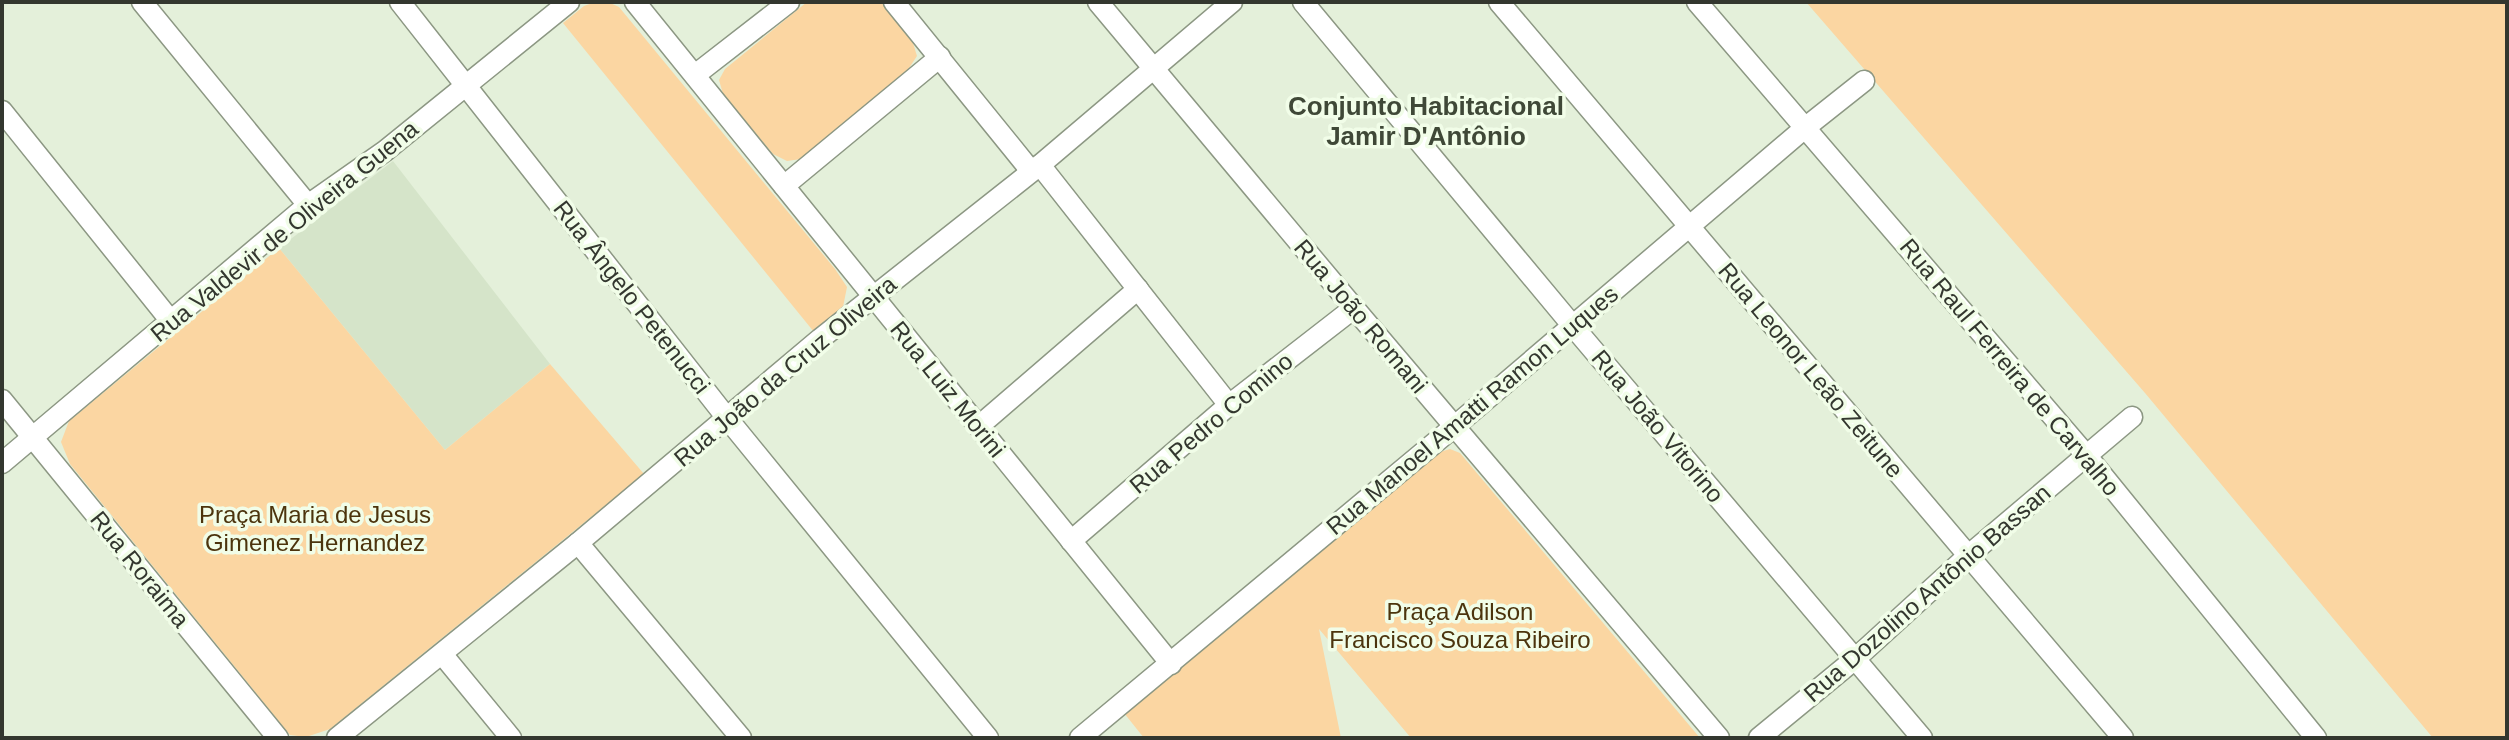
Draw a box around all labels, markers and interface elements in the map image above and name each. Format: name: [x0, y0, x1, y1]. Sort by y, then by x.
district label: Conjunto Habitacional Jamir D'Antônio: [1288, 91, 1564, 151]
street label: Rua Valdevir de Oliveira Guena: [145, 114, 423, 347]
street label: Rua Ângelo Petenucci: [548, 195, 716, 399]
street label: Rua Raul Ferreira de Carvalho: [1895, 233, 2125, 501]
street label: Rua João Romani: [1289, 234, 1433, 398]
street label: Rua Leonor Leão Zeitune: [1713, 257, 1909, 483]
street label: Rua João da Cruz Oliveira: [669, 270, 902, 472]
street label: Rua Manoel Amatti Ramon Luques: [1321, 280, 1623, 540]
street label: Rua Luiz Morini: [885, 316, 1011, 462]
street label: Rua João Vitorino: [1586, 344, 1730, 508]
street label: Rua Pedro Comino: [1124, 347, 1298, 499]
street label: Rua Dozolino Antônio Bassan: [1798, 479, 2056, 707]
park label: Praça Maria de Jesus Gimenez Hernandez: [199, 501, 431, 556]
street label: Rua Roraima: [85, 506, 195, 633]
park label: Praça Adilson Francisco Souza Ribeiro: [1329, 598, 1591, 653]

